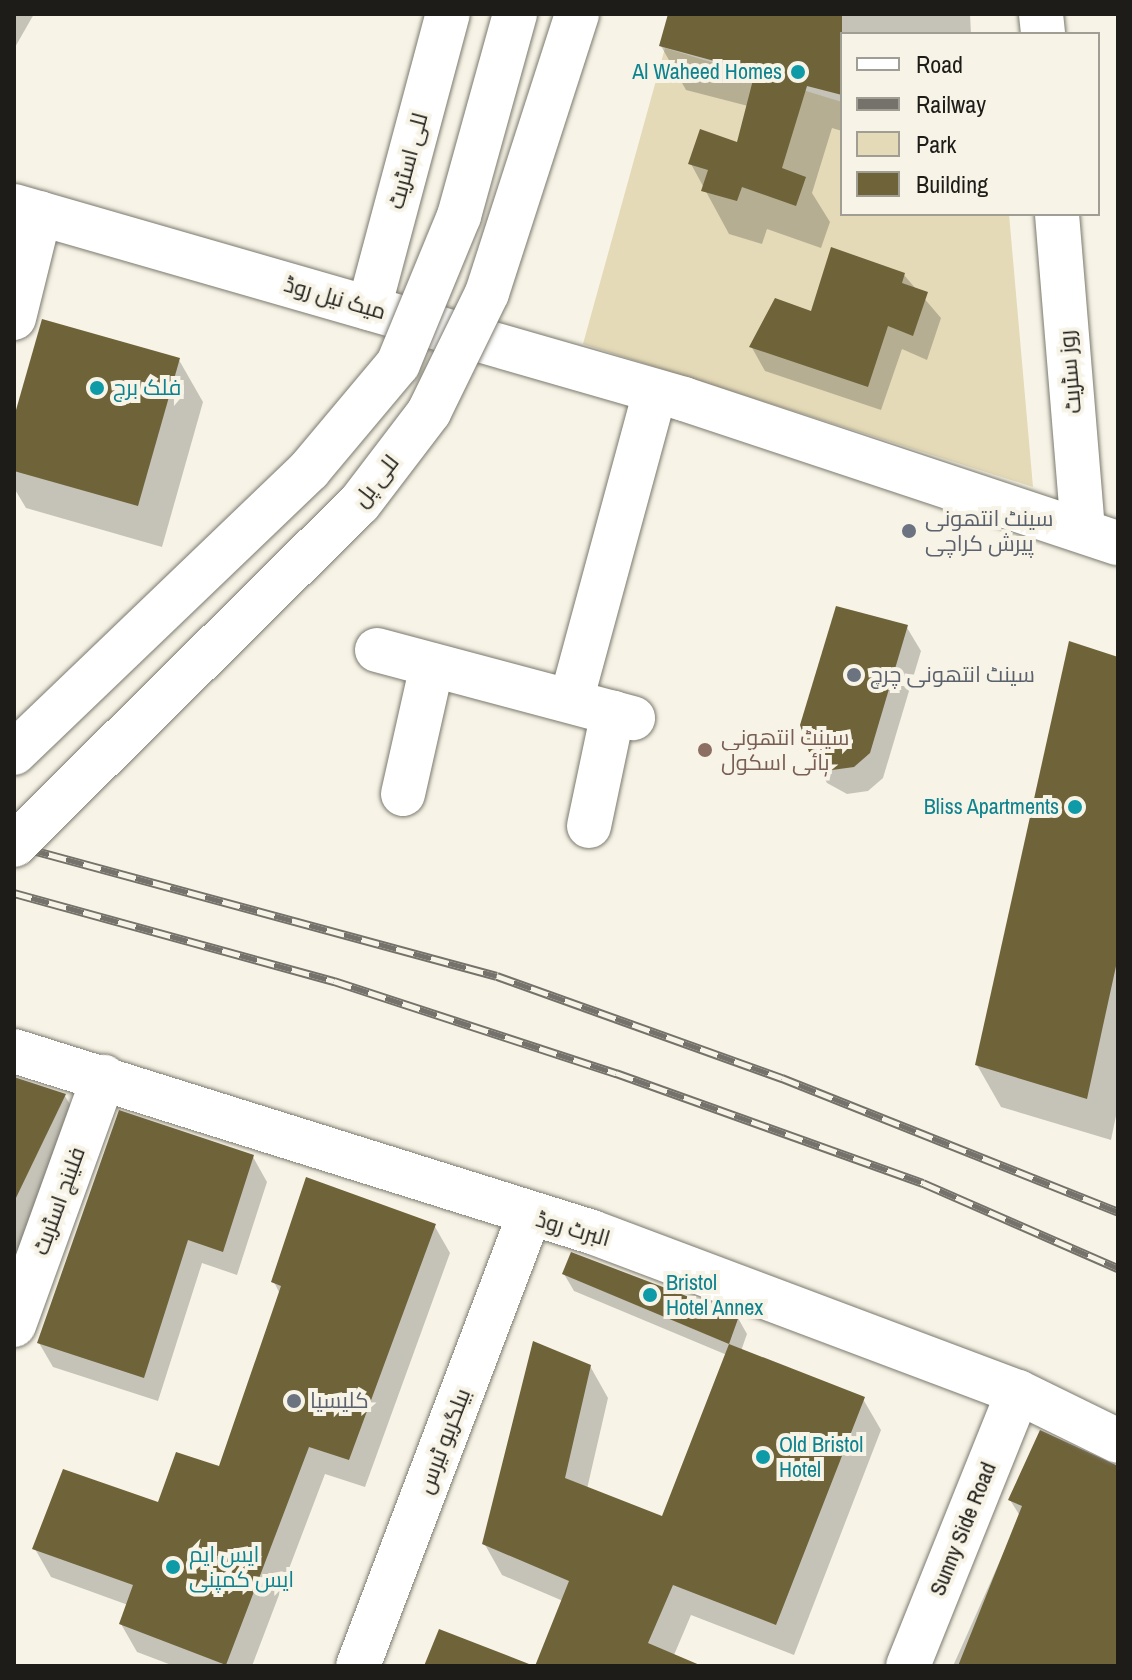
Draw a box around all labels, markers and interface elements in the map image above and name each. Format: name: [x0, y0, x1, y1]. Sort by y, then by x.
legend: [840, 32, 1100, 216]
text: Road: [916, 48, 963, 80]
place label: Al Waheed Homes: [632, 59, 782, 85]
marker: Al Waheed Homes: [789, 63, 807, 81]
text: Railway: [916, 88, 986, 120]
street label: للی اسٹریٹ: [383, 110, 433, 212]
text: Park: [916, 128, 956, 160]
text: Building: [916, 168, 988, 200]
street label: میک نیل روڈ: [281, 271, 389, 325]
street label: روز سٹریٹ: [1053, 329, 1087, 415]
place label: فلک برج: [113, 375, 181, 401]
marker: فلک برج: [88, 379, 106, 397]
street label: للی پل: [348, 450, 404, 512]
place label: سینٹ انتھونی پیرش کراچی: [925, 505, 1053, 556]
marker: سینٹ انتھونی پیرش کراچی: [900, 522, 918, 540]
place label: سینٹ انتھونی چرچ: [870, 662, 1035, 688]
marker: سینٹ انتھونی چرچ: [845, 666, 863, 684]
place label: سینٹ انتھونی ہائی اسکول: [721, 724, 849, 776]
marker: سینٹ انتھونی ہائی اسکول: [696, 741, 714, 759]
place label: Bliss Apartments: [923, 794, 1059, 820]
marker: Bliss Apartments: [1066, 798, 1084, 816]
street label: فلینچ اسٹریٹ: [27, 1143, 91, 1259]
street label: البرٹ روڈ: [533, 1206, 613, 1252]
place label: Bristol Hotel Annex: [666, 1269, 764, 1320]
marker: Bristol Hotel Annex: [641, 1286, 659, 1304]
street label: بیلگریو ٹیرس: [412, 1385, 476, 1497]
place label: کلیسیا: [310, 1388, 369, 1414]
marker: کلیسیا: [285, 1392, 303, 1410]
place label: Old Bristol Hotel: [779, 1431, 863, 1482]
marker: Old Bristol Hotel: [754, 1448, 772, 1466]
street label: Sunny Side Road: [924, 1458, 1002, 1600]
place label: ایس ایم ایس کمپنی: [189, 1541, 294, 1592]
marker: ایس ایم ایس کمپنی: [164, 1558, 182, 1576]

